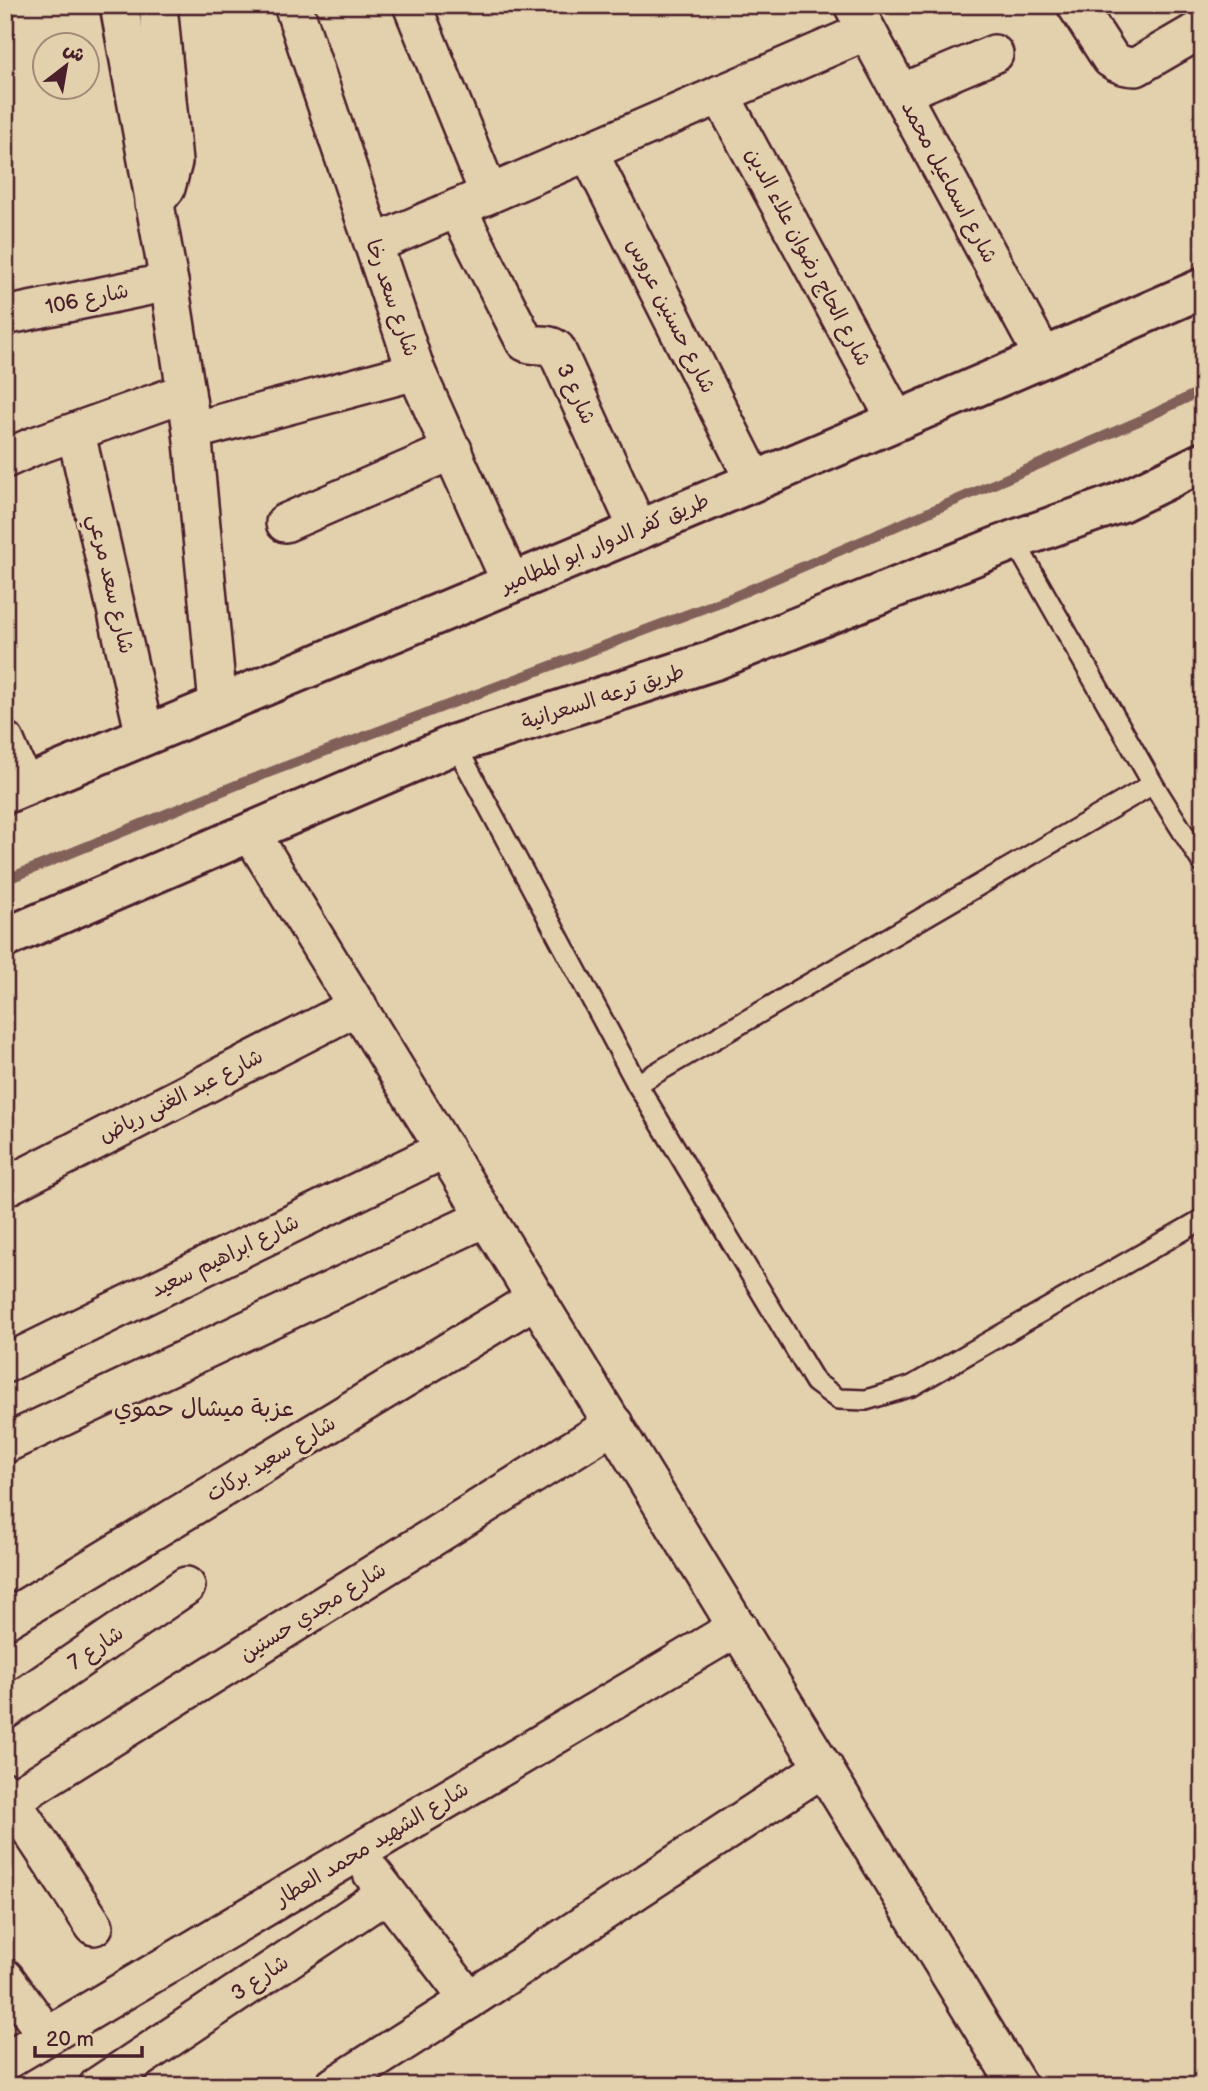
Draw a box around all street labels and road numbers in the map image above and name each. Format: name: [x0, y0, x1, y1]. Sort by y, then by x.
street label: شارع اسماعيل محمد: [894, 97, 1002, 268]
street label: شارع الحاج رضوان علاء الدين: [738, 144, 876, 371]
street label: شارع حسنين عروس: [619, 234, 721, 398]
street label: شارع سعد رخا: [358, 236, 424, 361]
street label: شارع 106: [43, 278, 131, 322]
street label: شارع 3: [549, 360, 601, 429]
street label: طريق كفر الدوار, ابو المطامير: [495, 488, 713, 599]
street label: شارع سعد مرعي: [77, 512, 139, 658]
street label: طريق ترعه السعرانية: [518, 659, 688, 735]
street label: شارع عبد الغنى رياض: [95, 1044, 268, 1150]
street label: شارع ابراهيم سعيد: [147, 1209, 305, 1305]
street label: شارع سعيد بركات: [202, 1411, 341, 1509]
street label: شارع مجدي حسنين: [235, 1557, 392, 1669]
street label: شارع 7: [64, 1620, 130, 1677]
street label: شارع الشهيد محمد العطار: [269, 1776, 474, 1914]
street label: شارع 3: [226, 1950, 295, 2008]

